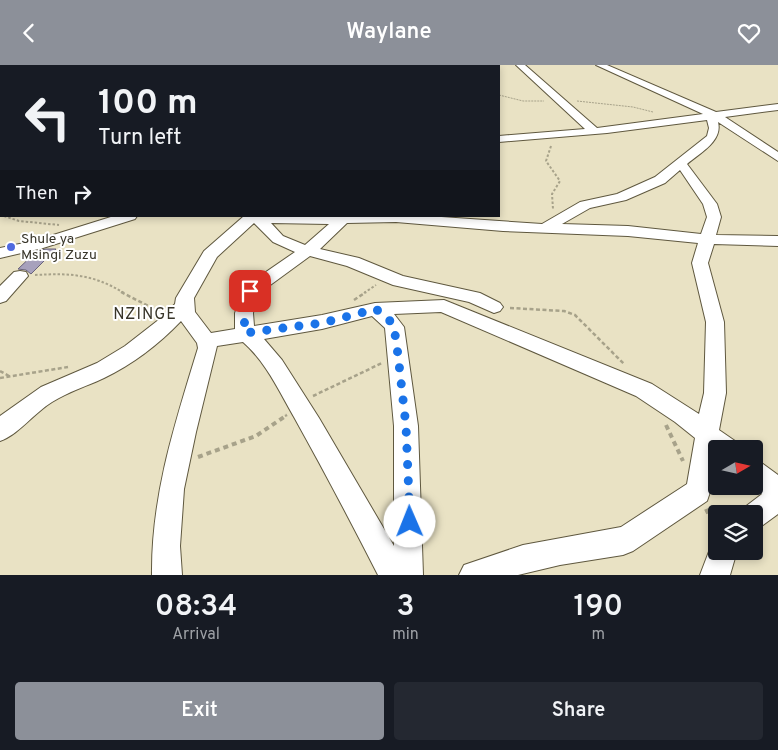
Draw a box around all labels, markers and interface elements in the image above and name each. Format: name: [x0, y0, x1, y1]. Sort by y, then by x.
icon: back: [15, 19, 43, 47]
text: Waylane: [346, 19, 432, 46]
icon: heart: [735, 19, 763, 47]
text: 100 m: [98, 82, 198, 126]
icon: left: [15, 85, 80, 150]
text: Turn left: [98, 125, 181, 152]
icon: right: [68, 180, 96, 208]
text: Then: [15, 182, 58, 206]
place label: Shule ya Msingi Zuzu: [21, 231, 97, 264]
marker: Shule ya Msingi Zuzu: [5, 241, 17, 253]
pin: [229, 270, 271, 312]
icon: arrive: [236, 277, 264, 305]
district label: NZINGE: [113, 305, 177, 325]
north arrow: [708, 440, 762, 495]
map controls: [708, 440, 763, 560]
position arrow: [383, 495, 435, 547]
button: layers: [708, 505, 763, 560]
text: 08:34: [155, 589, 237, 626]
text: 3: [396, 589, 414, 626]
text: 190: [574, 589, 623, 626]
text: Arrival: [172, 625, 220, 645]
text: min: [392, 625, 419, 645]
text: m: [592, 625, 605, 645]
button: Exit: [15, 682, 384, 740]
button: Share: [394, 682, 763, 740]

